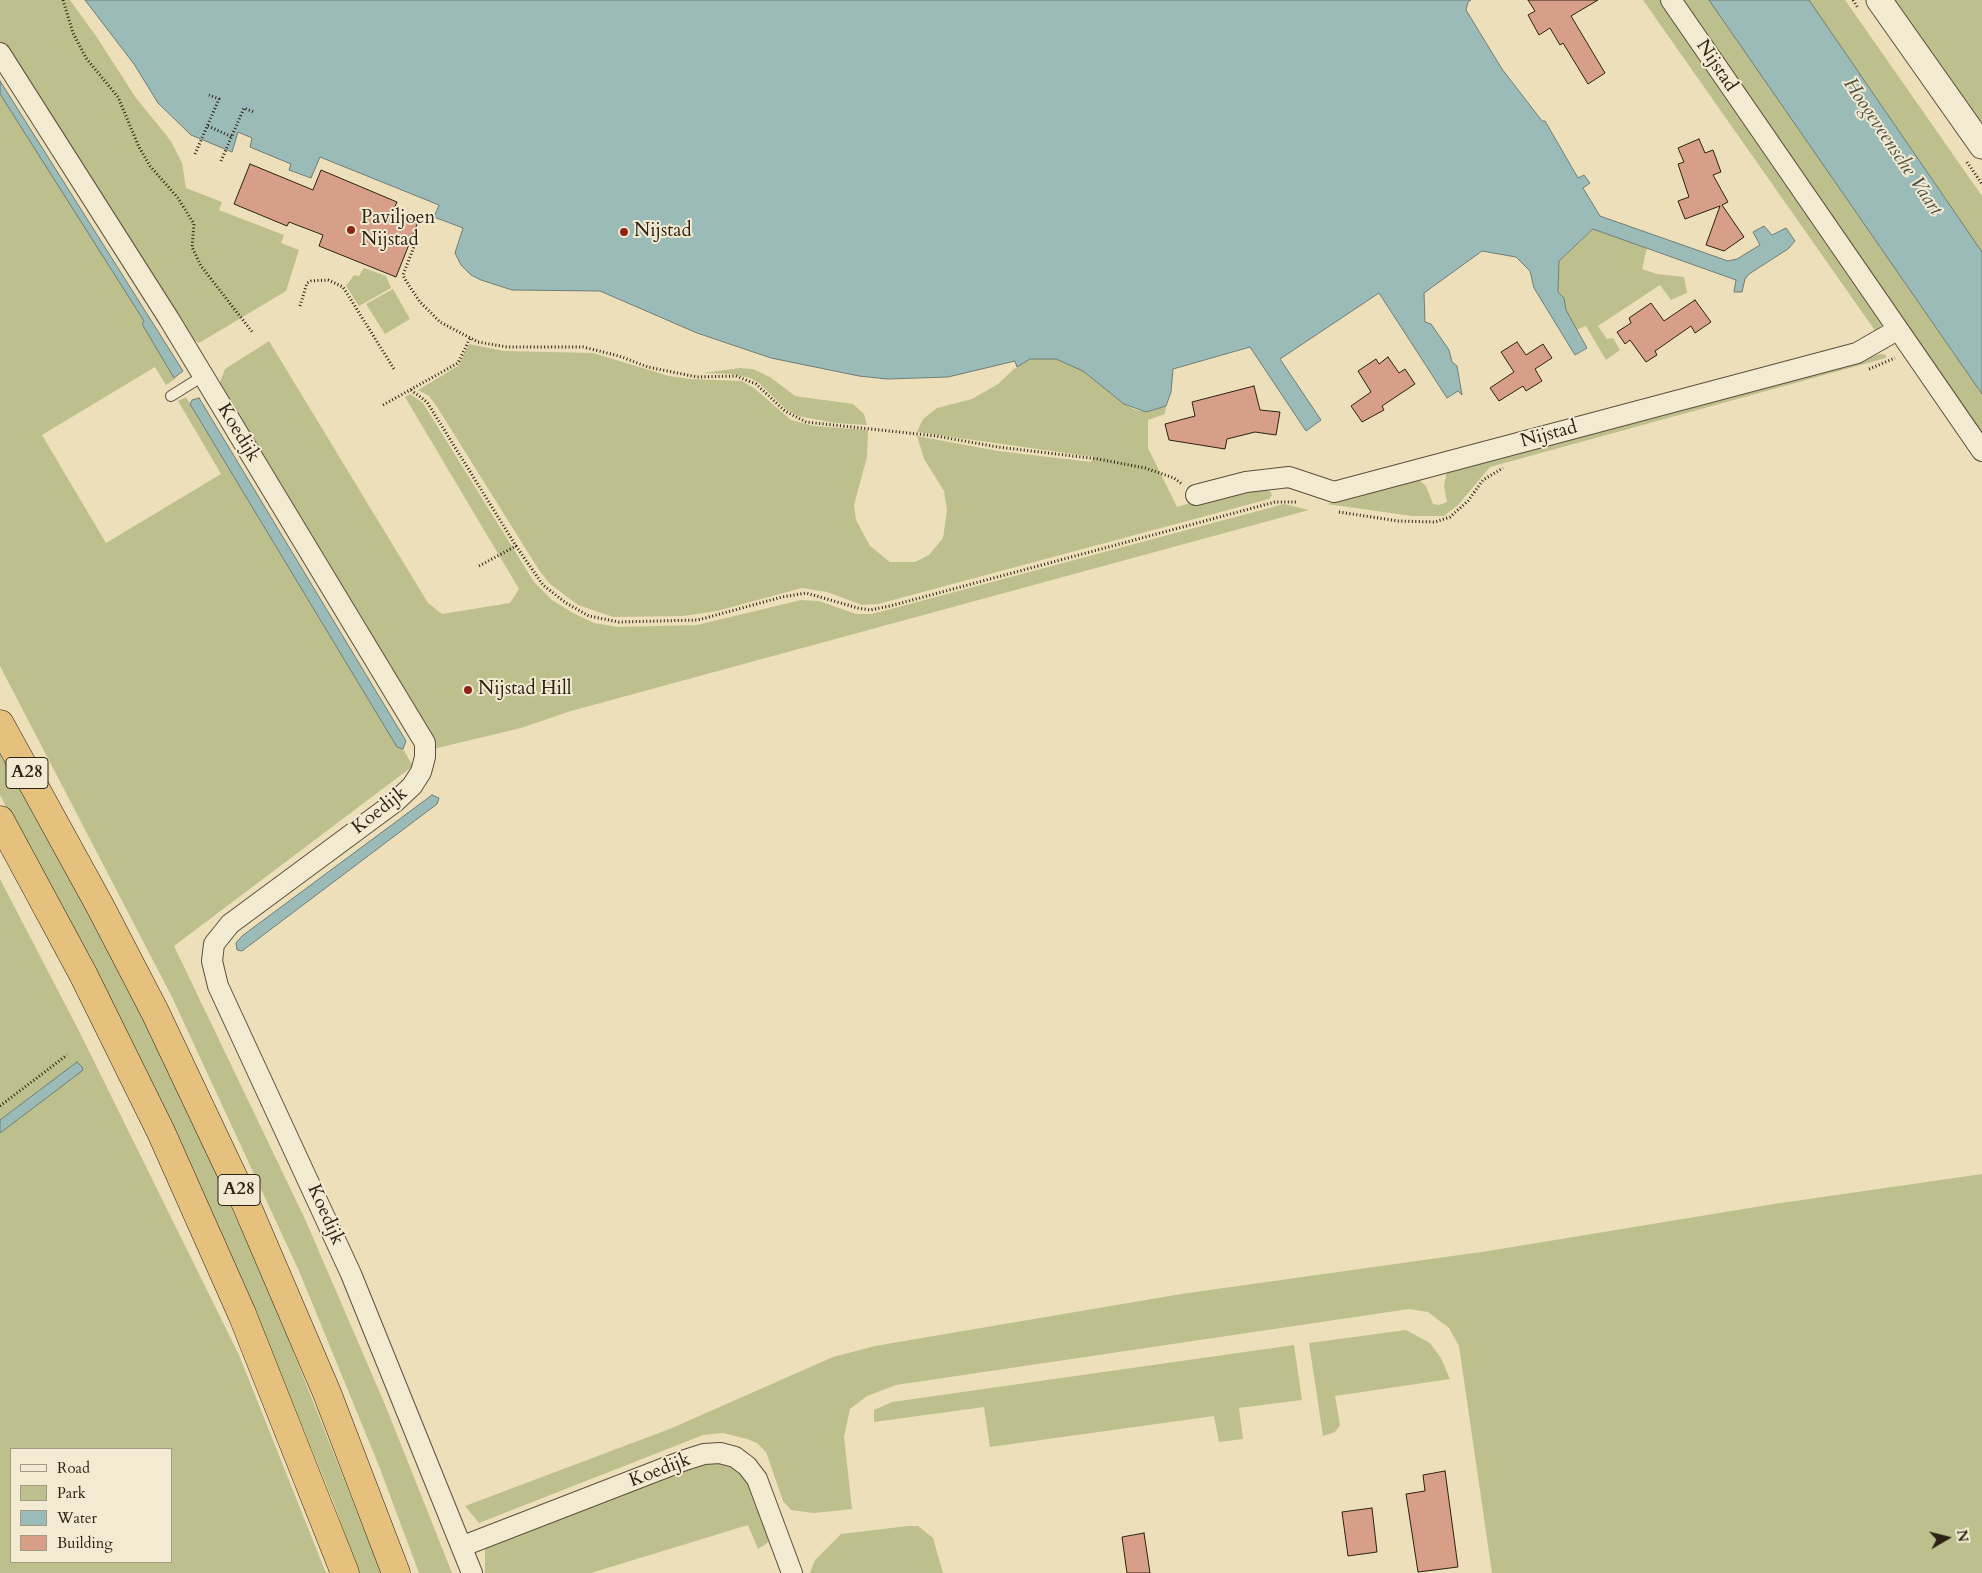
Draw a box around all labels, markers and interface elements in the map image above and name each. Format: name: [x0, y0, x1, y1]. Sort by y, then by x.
street label: Nijstad: [1690, 36, 1742, 96]
water label: Hoogeveensche Vaart: [1837, 74, 1947, 220]
place label: Paviljoen Nijstad: [361, 208, 435, 252]
place label: Nijstad: [634, 221, 692, 243]
marker: Paviljoen Nijstad: [345, 224, 357, 236]
marker: Nijstad: [618, 226, 630, 238]
street label: Koedijk: [212, 400, 264, 466]
street label: Nijstad: [1518, 417, 1580, 453]
place label: Nijstad Hill: [478, 679, 572, 701]
marker: Nijstad Hill: [462, 684, 474, 696]
road number: A28: [6, 758, 48, 788]
street label: Koedijk: [348, 782, 412, 840]
road number: A28: [218, 1174, 260, 1206]
street label: Koedijk: [302, 1181, 348, 1249]
legend: [10, 1448, 172, 1563]
street label: Koedijk: [626, 1449, 694, 1493]
text: Road: [57, 1458, 90, 1478]
text: Park: [57, 1483, 86, 1503]
text: Water: [57, 1508, 97, 1528]
north arrow: [1922, 1513, 1972, 1563]
text: N: [1952, 1529, 1973, 1543]
text: Building: [57, 1533, 113, 1553]

